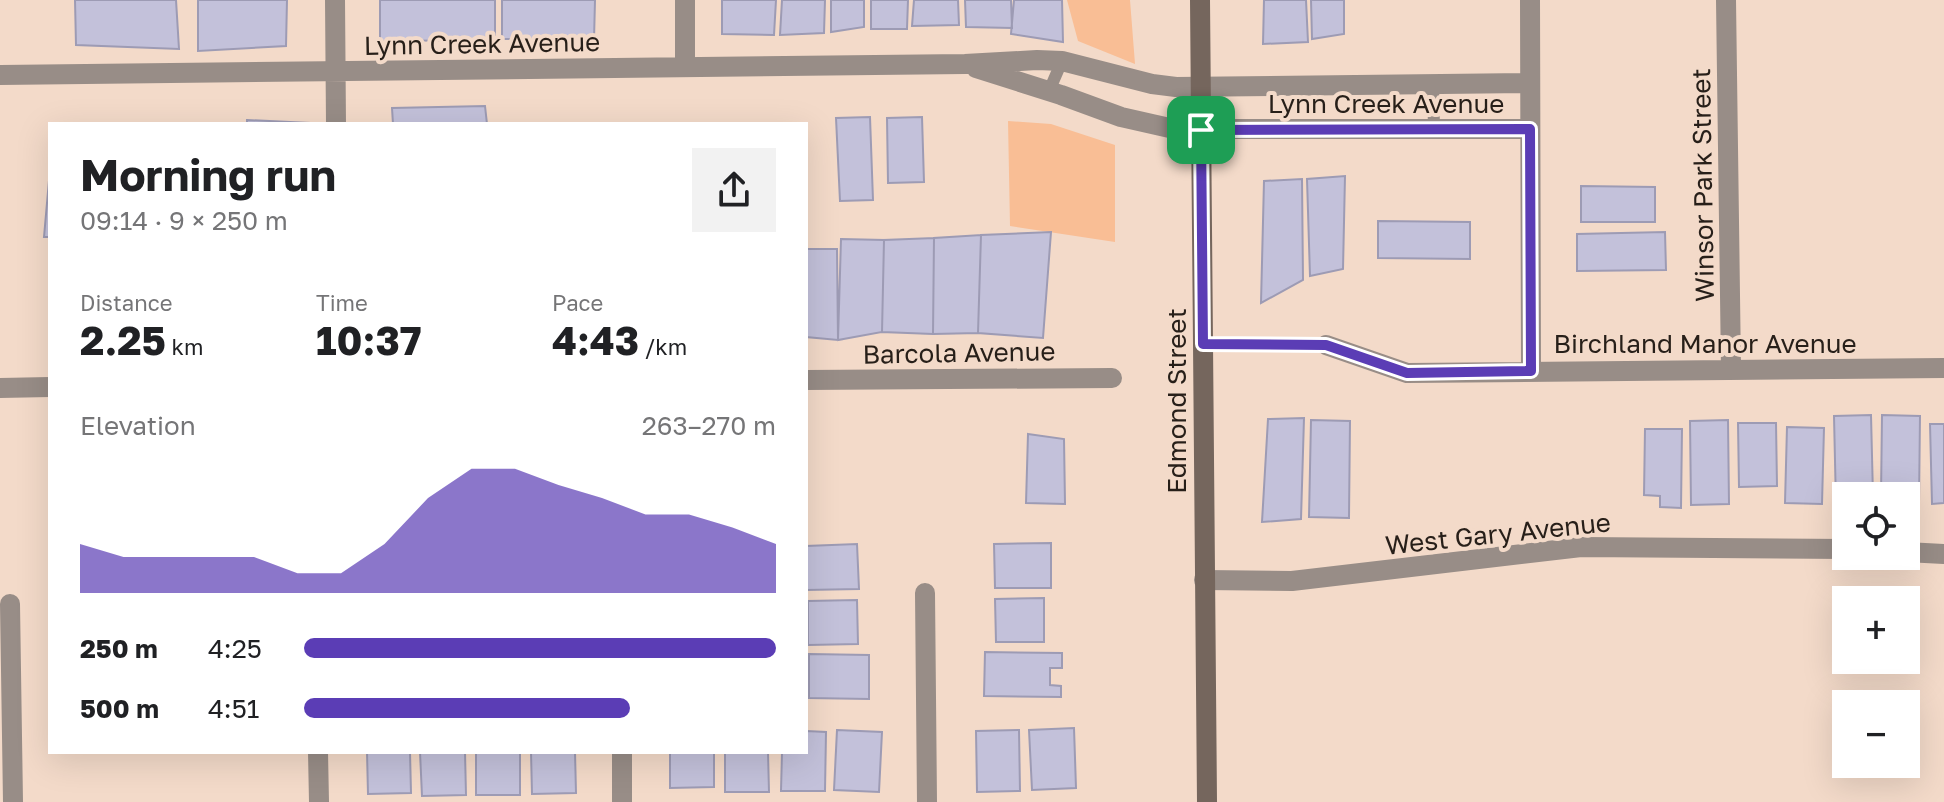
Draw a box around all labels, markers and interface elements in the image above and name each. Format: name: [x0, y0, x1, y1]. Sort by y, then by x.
street label: Lynn Creek Avenue: [363, 26, 600, 61]
street label: Winsor Park Street: [1685, 68, 1720, 302]
street label: Lynn Creek Avenue: [1268, 88, 1504, 119]
pin: [1167, 96, 1235, 164]
icon: arrive: [1179, 108, 1223, 152]
text: Morning run: [80, 148, 336, 201]
button: share: [692, 148, 776, 232]
text: 09:14 · 9 × 250 m: [80, 205, 288, 236]
text: Distance: [80, 289, 172, 316]
text: Time: [316, 289, 368, 316]
text: Pace: [552, 289, 603, 316]
street label: Edmond Street: [1161, 308, 1192, 494]
text: 2.25: [80, 316, 166, 364]
text: 10:37: [316, 316, 422, 364]
text: 4:43: [552, 316, 639, 364]
street label: Birchland Manor Avenue: [1554, 328, 1856, 359]
text: km: [166, 333, 203, 360]
text: /km: [639, 333, 687, 360]
street label: Barcola Avenue: [862, 335, 1056, 370]
text: Elevation: [80, 410, 196, 441]
text: 263–270 m: [642, 410, 776, 441]
map controls: [1832, 482, 1920, 778]
button: locate: [1832, 482, 1920, 570]
street label: West Gary Avenue: [1384, 506, 1612, 561]
button: +: [1832, 586, 1920, 674]
text: 250 m: [80, 633, 158, 664]
text: 4:25: [208, 633, 262, 664]
button: −: [1832, 690, 1920, 778]
text: 500 m: [80, 693, 159, 724]
text: 4:51: [208, 693, 259, 724]

